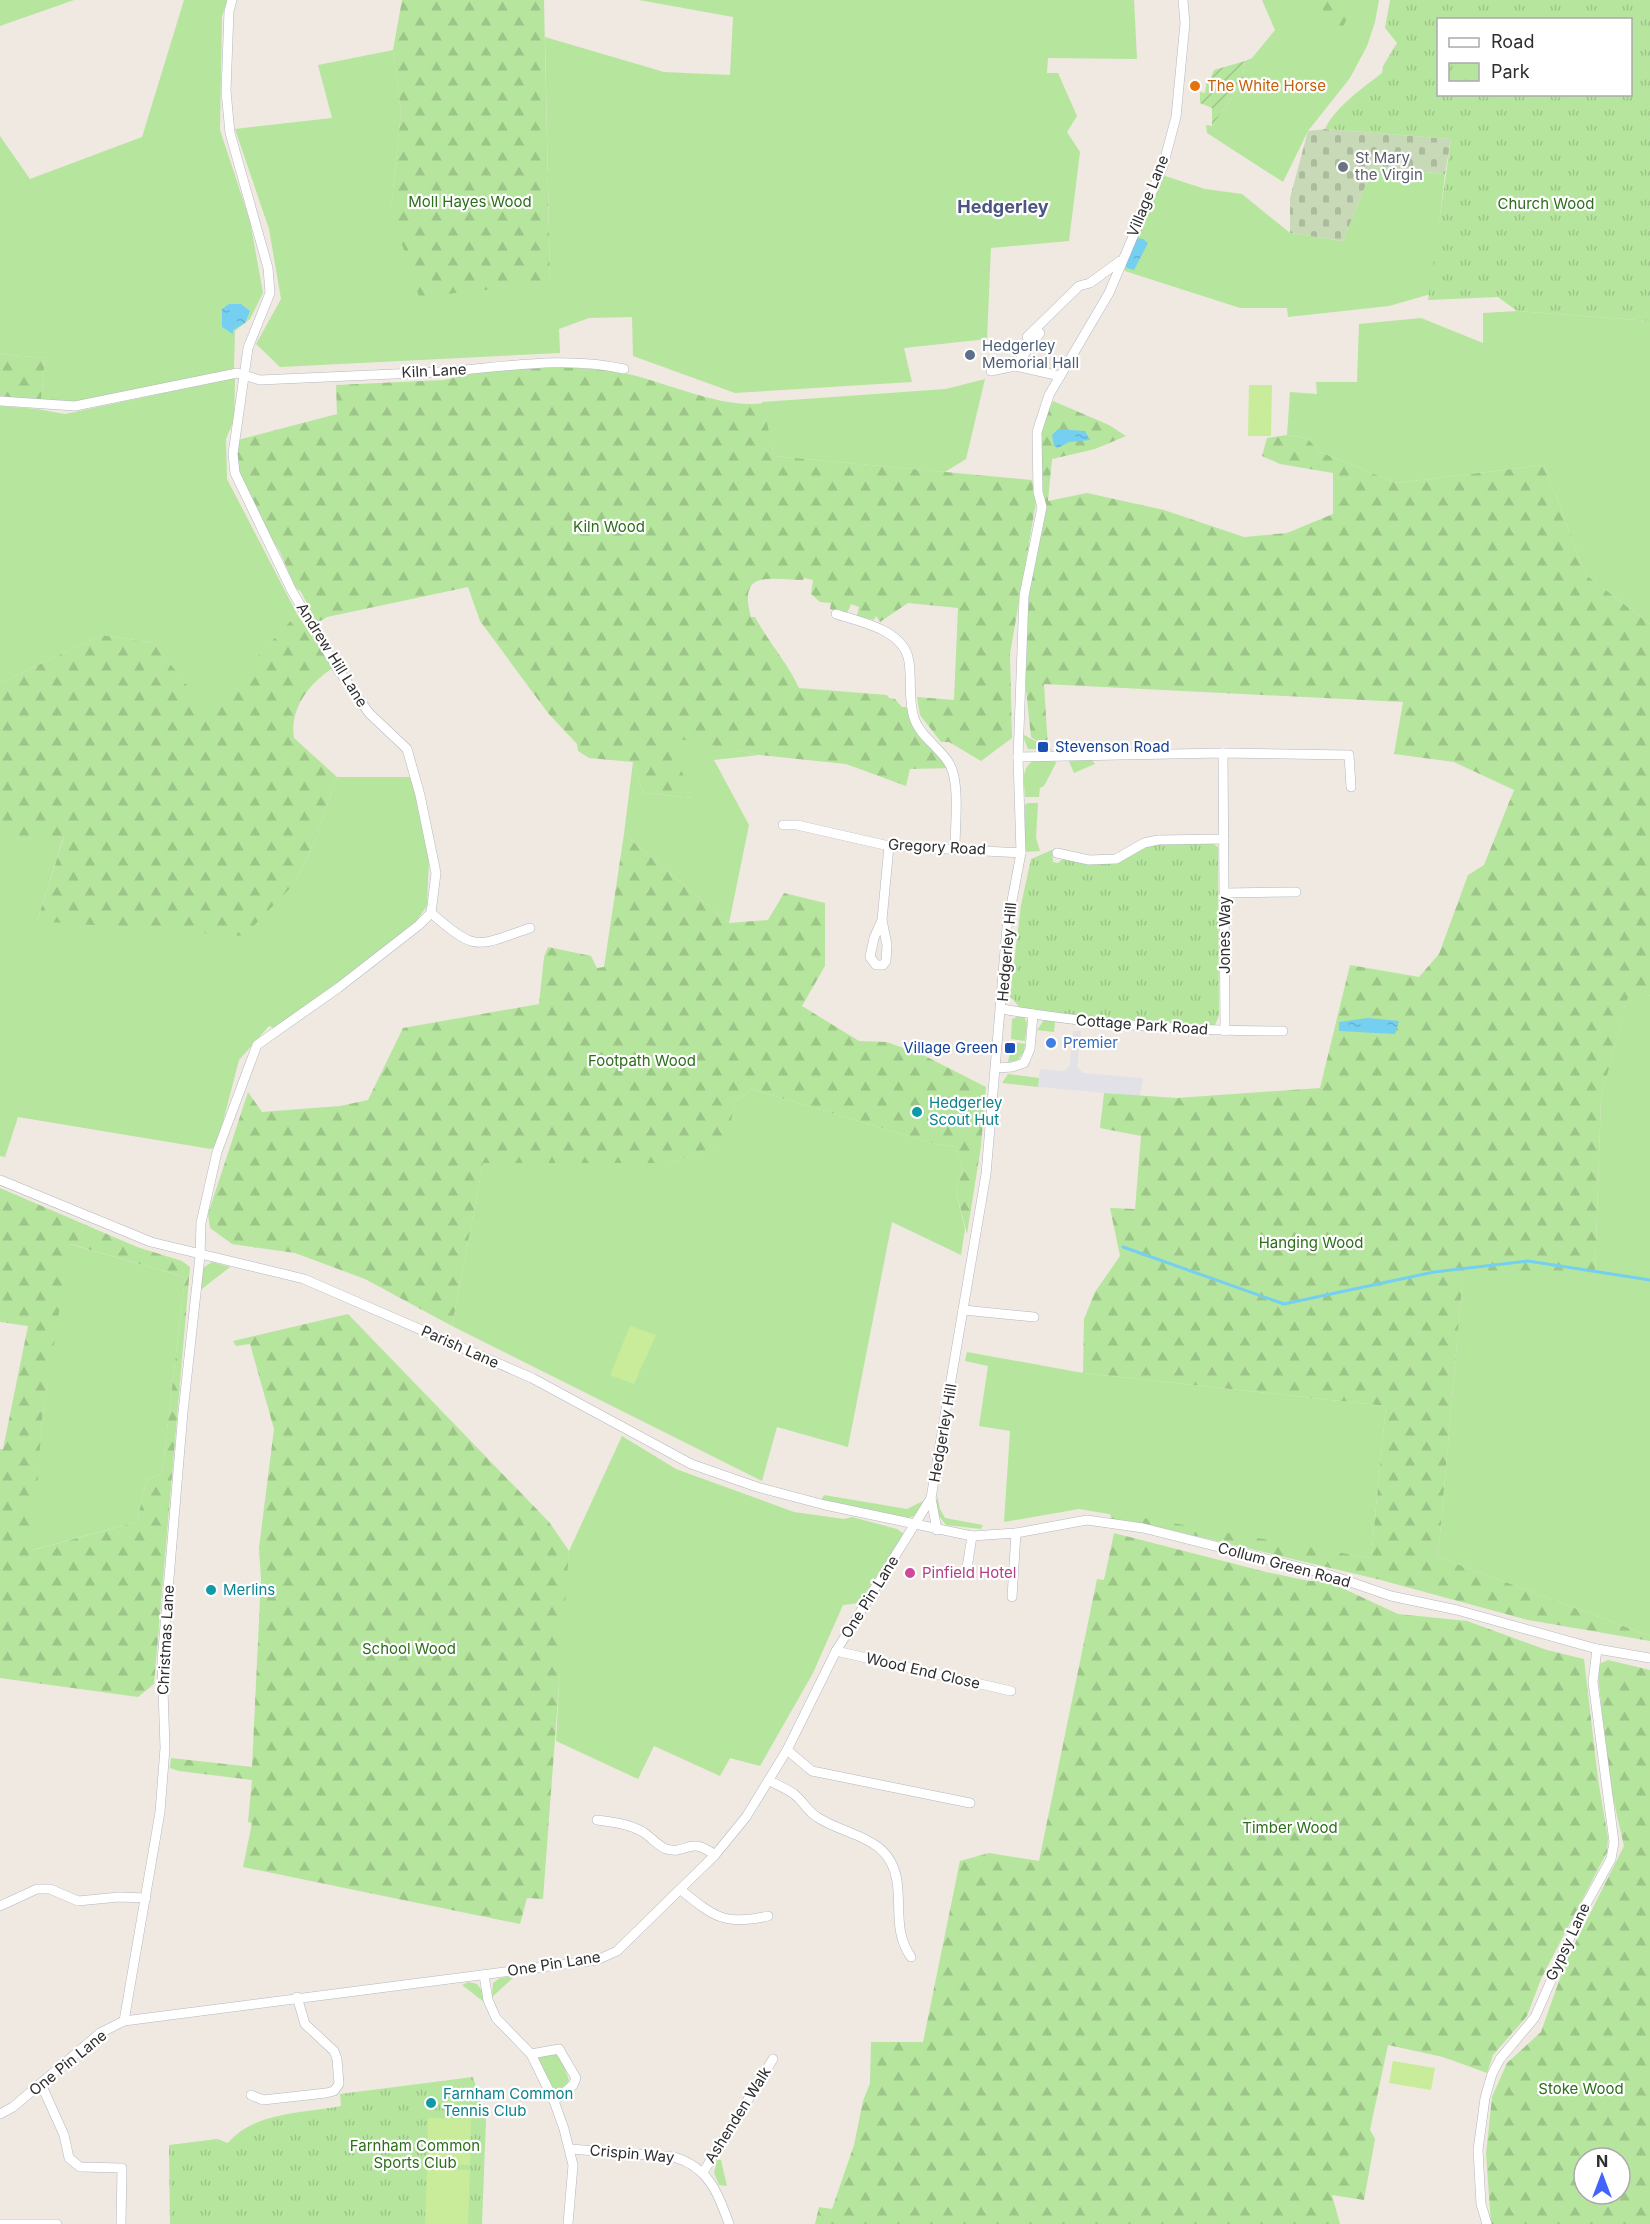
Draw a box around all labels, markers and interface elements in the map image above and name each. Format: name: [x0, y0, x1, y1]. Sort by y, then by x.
legend: [1437, 18, 1632, 96]
text: Road: [1491, 31, 1534, 52]
text: Park: [1491, 61, 1530, 82]
place label: The White Horse: [1207, 76, 1326, 95]
marker: The White Horse: [1188, 79, 1202, 93]
place label: St Mary the Virgin: [1355, 148, 1423, 184]
street label: Village Lane: [1123, 152, 1173, 239]
marker: St Mary the Virgin: [1336, 160, 1350, 174]
park label: Moll Hayes Wood: [408, 192, 532, 211]
park label: Church Wood: [1498, 194, 1594, 213]
district label: Hedgerley: [957, 196, 1049, 217]
place label: Hedgerley Memorial Hall: [982, 336, 1079, 372]
marker: Hedgerley Memorial Hall: [963, 348, 977, 362]
street label: Kiln Lane: [401, 359, 467, 382]
park label: Kiln Wood: [573, 517, 645, 536]
street label: Andrew Hill Lane: [293, 599, 372, 710]
place label: Stevenson Road: [1055, 737, 1170, 756]
marker: Stevenson Road: [1036, 740, 1050, 754]
street label: Gregory Road: [887, 834, 987, 859]
street label: Jones Way: [1215, 895, 1234, 974]
street label: Hedgerley Hill: [993, 901, 1020, 1002]
street label: Cottage Park Road: [1075, 1010, 1209, 1039]
place label: Premier: [1063, 1033, 1118, 1052]
marker: Premier: [1044, 1036, 1058, 1050]
place label: Village Green: [903, 1038, 998, 1057]
marker: Village Green: [1003, 1041, 1017, 1055]
park label: Footpath Wood: [588, 1051, 696, 1070]
place label: Hedgerley Scout Hut: [929, 1093, 1003, 1129]
marker: Hedgerley Scout Hut: [910, 1105, 924, 1119]
park label: Hanging Wood: [1259, 1233, 1363, 1252]
street label: Parish Lane: [418, 1321, 502, 1372]
street label: Hedgerley Hill: [924, 1382, 961, 1484]
street label: Collum Green Road: [1216, 1538, 1353, 1591]
street label: One Pin Lane: [837, 1552, 903, 1642]
place label: Pinfield Hotel: [922, 1563, 1016, 1582]
marker: Pinfield Hotel: [903, 1566, 917, 1580]
place label: Merlins: [223, 1580, 275, 1599]
marker: Merlins: [204, 1583, 218, 1597]
street label: Christmas Lane: [153, 1584, 178, 1696]
park label: School Wood: [362, 1639, 456, 1658]
street label: Wood End Close: [864, 1648, 982, 1693]
park label: Timber Wood: [1242, 1818, 1338, 1837]
street label: Gypsy Lane: [1541, 1900, 1594, 1984]
street label: One Pin Lane: [506, 1947, 602, 1980]
street label: One Pin Lane: [25, 2026, 110, 2100]
street label: Ashenden Walk: [700, 2062, 775, 2166]
park label: Stoke Wood: [1538, 2079, 1624, 2098]
place label: Farnham Common Tennis Club: [443, 2084, 573, 2120]
marker: Farnham Common Tennis Club: [424, 2096, 438, 2110]
park label: Farnham Common Sports Club: [350, 2136, 480, 2172]
street label: Crispin Way: [589, 2140, 676, 2167]
north arrow: [1572, 2146, 1632, 2206]
text: N: [1596, 2151, 1608, 2171]

